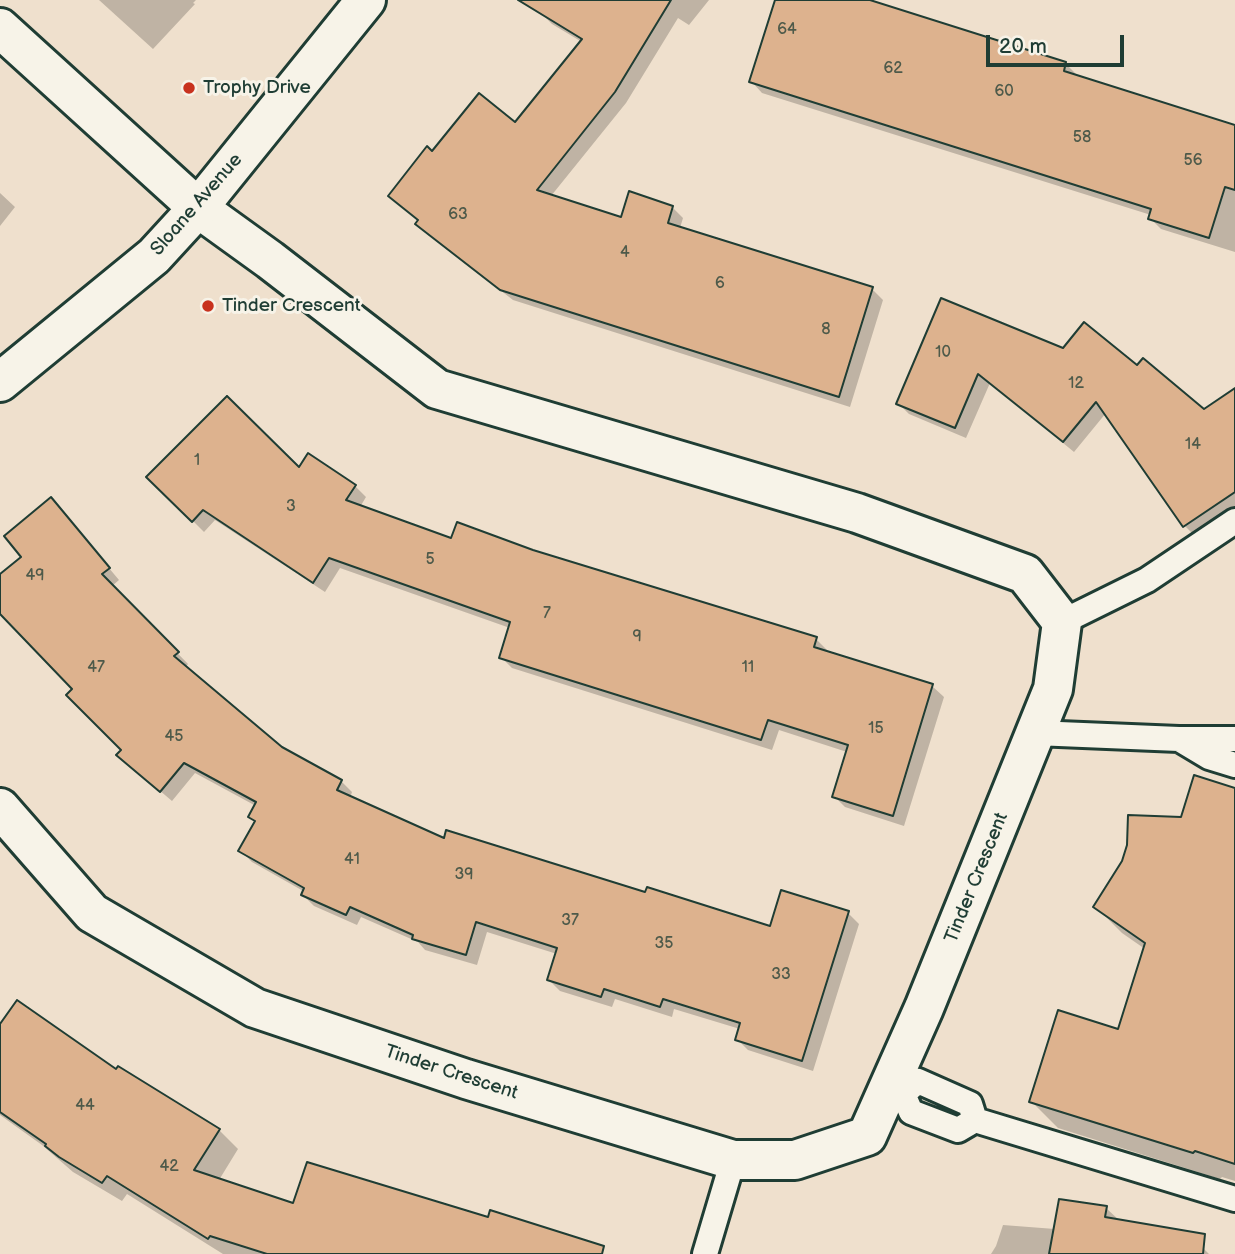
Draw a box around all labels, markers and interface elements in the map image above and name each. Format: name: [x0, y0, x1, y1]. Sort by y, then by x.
house number: 64: [777, 20, 797, 40]
scale bar: [990, 21, 1128, 65]
text: 20 m: [999, 34, 1047, 59]
house number: 62: [883, 59, 903, 79]
place label: Trophy Drive: [203, 77, 311, 99]
marker: Trophy Drive: [181, 80, 197, 96]
house number: 60: [994, 82, 1014, 102]
house number: 58: [1073, 128, 1091, 148]
street label: Sloane Avenue: [146, 149, 248, 261]
house number: 56: [1184, 151, 1202, 171]
house number: 63: [448, 205, 468, 225]
house number: 4: [620, 243, 630, 263]
house number: 6: [715, 274, 725, 294]
place label: Tinder Crescent: [222, 295, 361, 317]
marker: Tinder Crescent: [200, 298, 216, 314]
house number: 8: [821, 320, 831, 340]
house number: 10: [935, 343, 951, 363]
house number: 12: [1068, 374, 1084, 394]
house number: 14: [1185, 435, 1201, 455]
house number: 1: [194, 451, 200, 471]
house number: 3: [286, 497, 296, 517]
house number: 5: [425, 550, 435, 570]
house number: 49: [25, 566, 45, 586]
house number: 7: [543, 604, 551, 624]
house number: 9: [632, 627, 642, 647]
house number: 47: [87, 658, 105, 678]
house number: 11: [742, 658, 754, 678]
house number: 15: [868, 719, 884, 739]
house number: 45: [165, 727, 183, 747]
street label: Tinder Crescent: [940, 809, 1014, 947]
house number: 41: [344, 850, 360, 870]
house number: 39: [454, 865, 474, 885]
house number: 37: [561, 911, 579, 931]
house number: 35: [654, 934, 674, 954]
house number: 33: [771, 965, 791, 985]
street label: Tinder Crescent: [382, 1041, 520, 1105]
house number: 44: [75, 1096, 95, 1116]
house number: 42: [159, 1157, 179, 1177]

